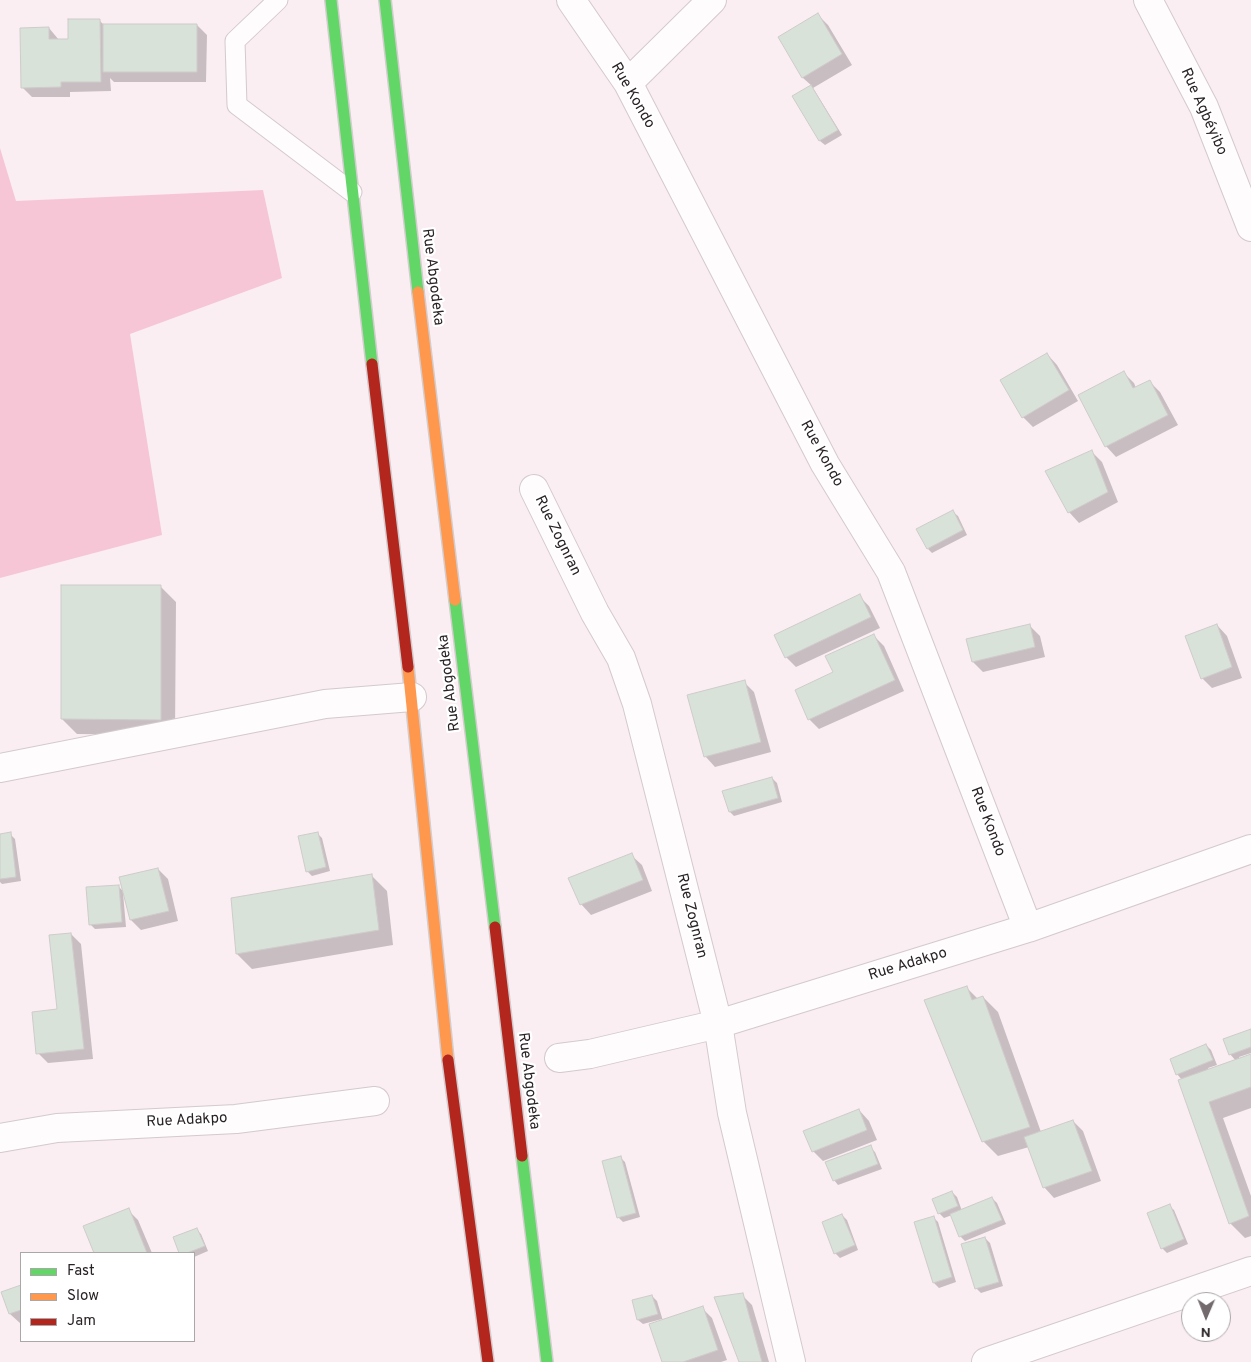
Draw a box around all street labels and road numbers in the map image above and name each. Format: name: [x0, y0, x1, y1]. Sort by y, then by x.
street label: Rue Kondo: [606, 60, 658, 132]
street label: Rue Agbéyibo: [1176, 66, 1230, 158]
street label: Rue Abgodeka: [417, 228, 447, 326]
street label: Rue Kondo: [795, 418, 847, 490]
street label: Rue Zognran: [530, 493, 584, 579]
street label: Rue Abgodeka: [435, 634, 465, 732]
street label: Rue Kondo: [966, 785, 1008, 859]
street label: Rue Zognran: [672, 872, 710, 960]
street label: Rue Adakpo: [867, 945, 949, 985]
street label: Rue Abgodeka: [513, 1032, 543, 1130]
street label: Rue Adakpo: [146, 1110, 228, 1132]

